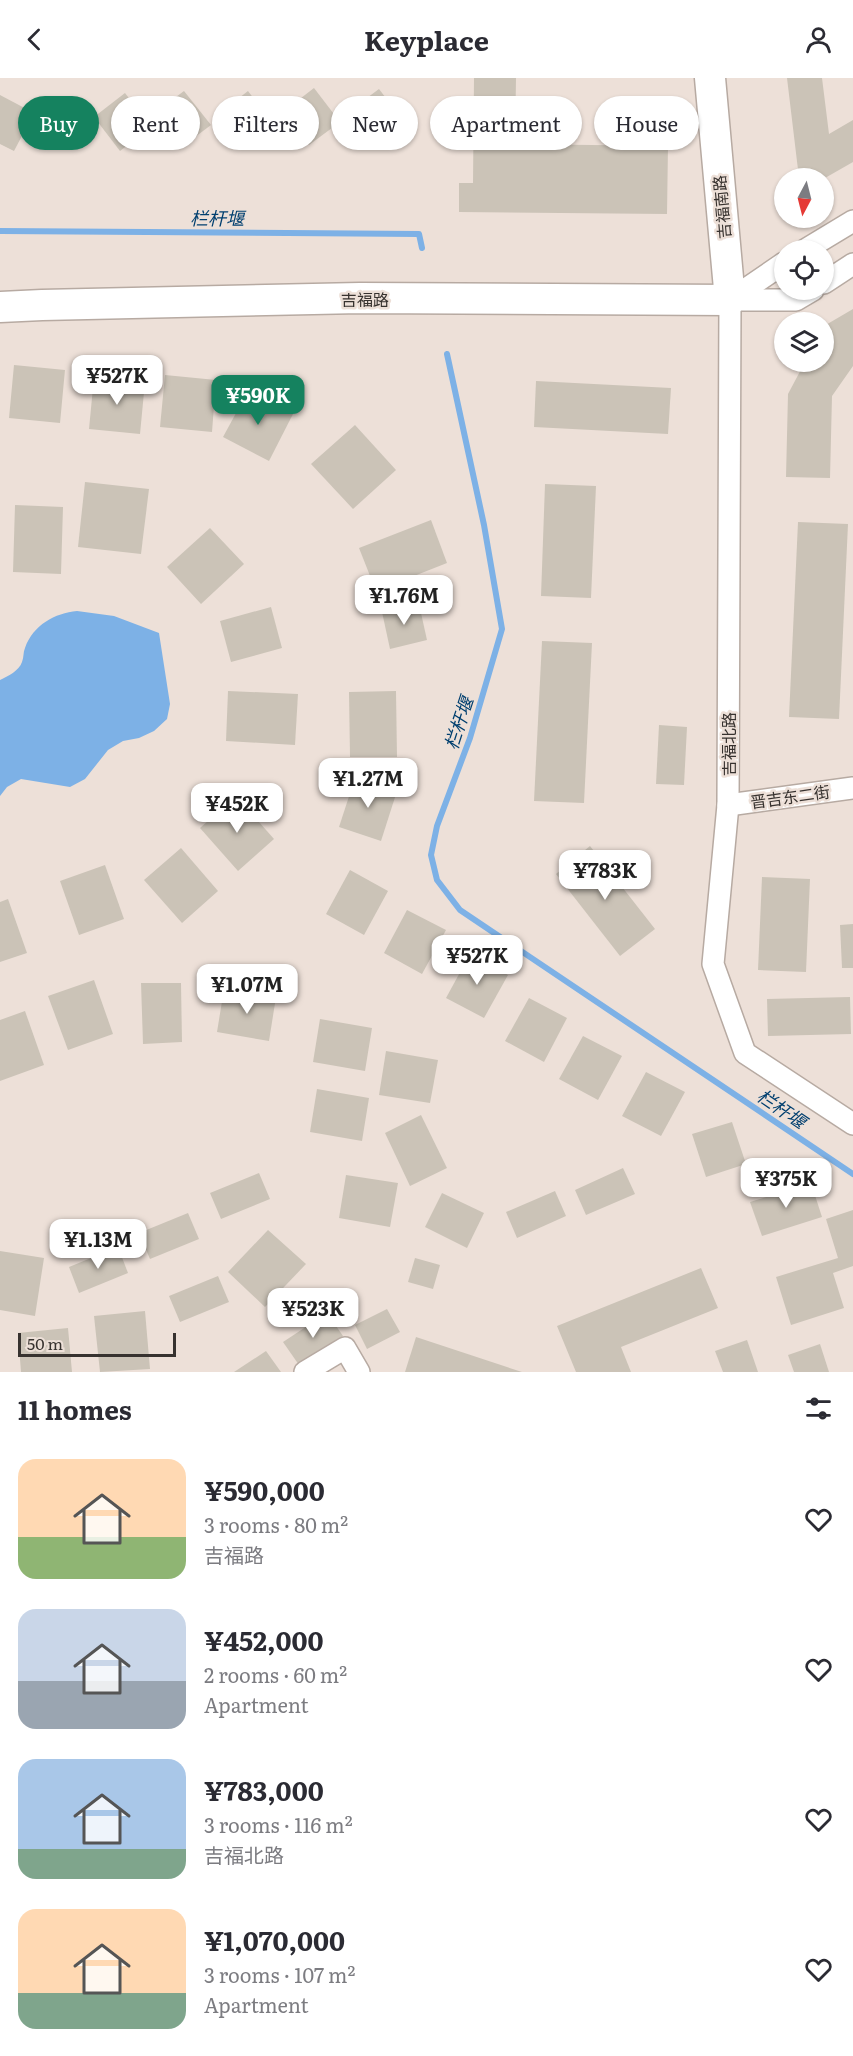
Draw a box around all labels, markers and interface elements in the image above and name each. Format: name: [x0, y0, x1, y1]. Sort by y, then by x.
text: Keyplace: [364, 19, 489, 59]
icon: back: [18, 23, 51, 56]
icon: person: [802, 23, 835, 56]
chip: Buy: [18, 96, 99, 150]
chip: Rent: [111, 96, 200, 150]
chip: Filters: [212, 96, 319, 150]
chip: New: [331, 96, 418, 150]
chip: Apartment: [430, 96, 582, 150]
chip: House: [594, 96, 699, 150]
north arrow: [774, 168, 834, 228]
map controls: [774, 168, 834, 372]
street label: 吉福南路: [706, 174, 736, 240]
water label: 栏杆堰: [190, 204, 247, 231]
button: locate: [774, 240, 834, 300]
street label: 吉福路: [341, 287, 389, 311]
button: layers: [774, 312, 834, 372]
pin: ¥527K: [75, 355, 159, 406]
text: ¥527K: [86, 359, 148, 389]
pin: ¥590K: [216, 375, 300, 426]
text: ¥590K: [225, 379, 291, 409]
pin: ¥1.76M: [355, 575, 453, 626]
text: ¥1.76M: [369, 579, 439, 609]
water label: 栏杆堰: [437, 690, 480, 753]
street label: 吉福北路: [716, 712, 740, 776]
pin: ¥1.27M: [319, 758, 417, 809]
text: ¥1.27M: [333, 762, 403, 792]
street label: 晋吉东二街: [749, 779, 831, 813]
pin: ¥452K: [195, 783, 279, 834]
text: ¥452K: [205, 787, 269, 817]
pin: ¥783K: [563, 850, 647, 901]
text: ¥783K: [573, 854, 637, 884]
pin: ¥527K: [435, 935, 519, 986]
text: ¥527K: [446, 939, 508, 969]
pin: ¥1.07M: [198, 964, 296, 1015]
text: ¥1.07M: [211, 968, 283, 998]
water label: 栏杆堰: [752, 1082, 814, 1136]
pin: ¥375K: [744, 1158, 828, 1209]
text: ¥375K: [755, 1162, 817, 1192]
pin: ¥1.13M: [49, 1219, 147, 1270]
text: ¥1.13M: [64, 1223, 132, 1253]
pin: ¥523K: [271, 1288, 355, 1339]
text: ¥523K: [281, 1292, 345, 1322]
scale bar: [18, 1330, 176, 1358]
text: 50 m: [27, 1331, 63, 1355]
text: 11 homes: [18, 1389, 132, 1428]
icon: filters: [802, 1392, 835, 1425]
text: ¥590,000: [204, 1470, 325, 1509]
icon: home: [66, 1483, 138, 1555]
icon: heart: [802, 1503, 835, 1536]
text: 3 rooms · 80 m²: [204, 1509, 348, 1539]
text: 吉福路: [204, 1539, 264, 1569]
text: ¥452,000: [204, 1620, 323, 1659]
icon: home: [66, 1633, 138, 1705]
icon: heart: [802, 1653, 835, 1686]
text: 2 rooms · 60 m²: [204, 1659, 347, 1689]
text: Apartment: [204, 1689, 309, 1719]
text: ¥783,000: [204, 1770, 324, 1809]
icon: home: [66, 1783, 138, 1855]
icon: heart: [802, 1803, 835, 1836]
text: 3 rooms · 116 m²: [204, 1809, 353, 1839]
text: 吉福北路: [204, 1839, 284, 1869]
text: ¥1,070,000: [204, 1920, 345, 1959]
icon: home: [66, 1933, 138, 2005]
icon: heart: [802, 1953, 835, 1986]
text: 3 rooms · 107 m²: [204, 1959, 355, 1989]
text: Apartment: [204, 1989, 309, 2019]

